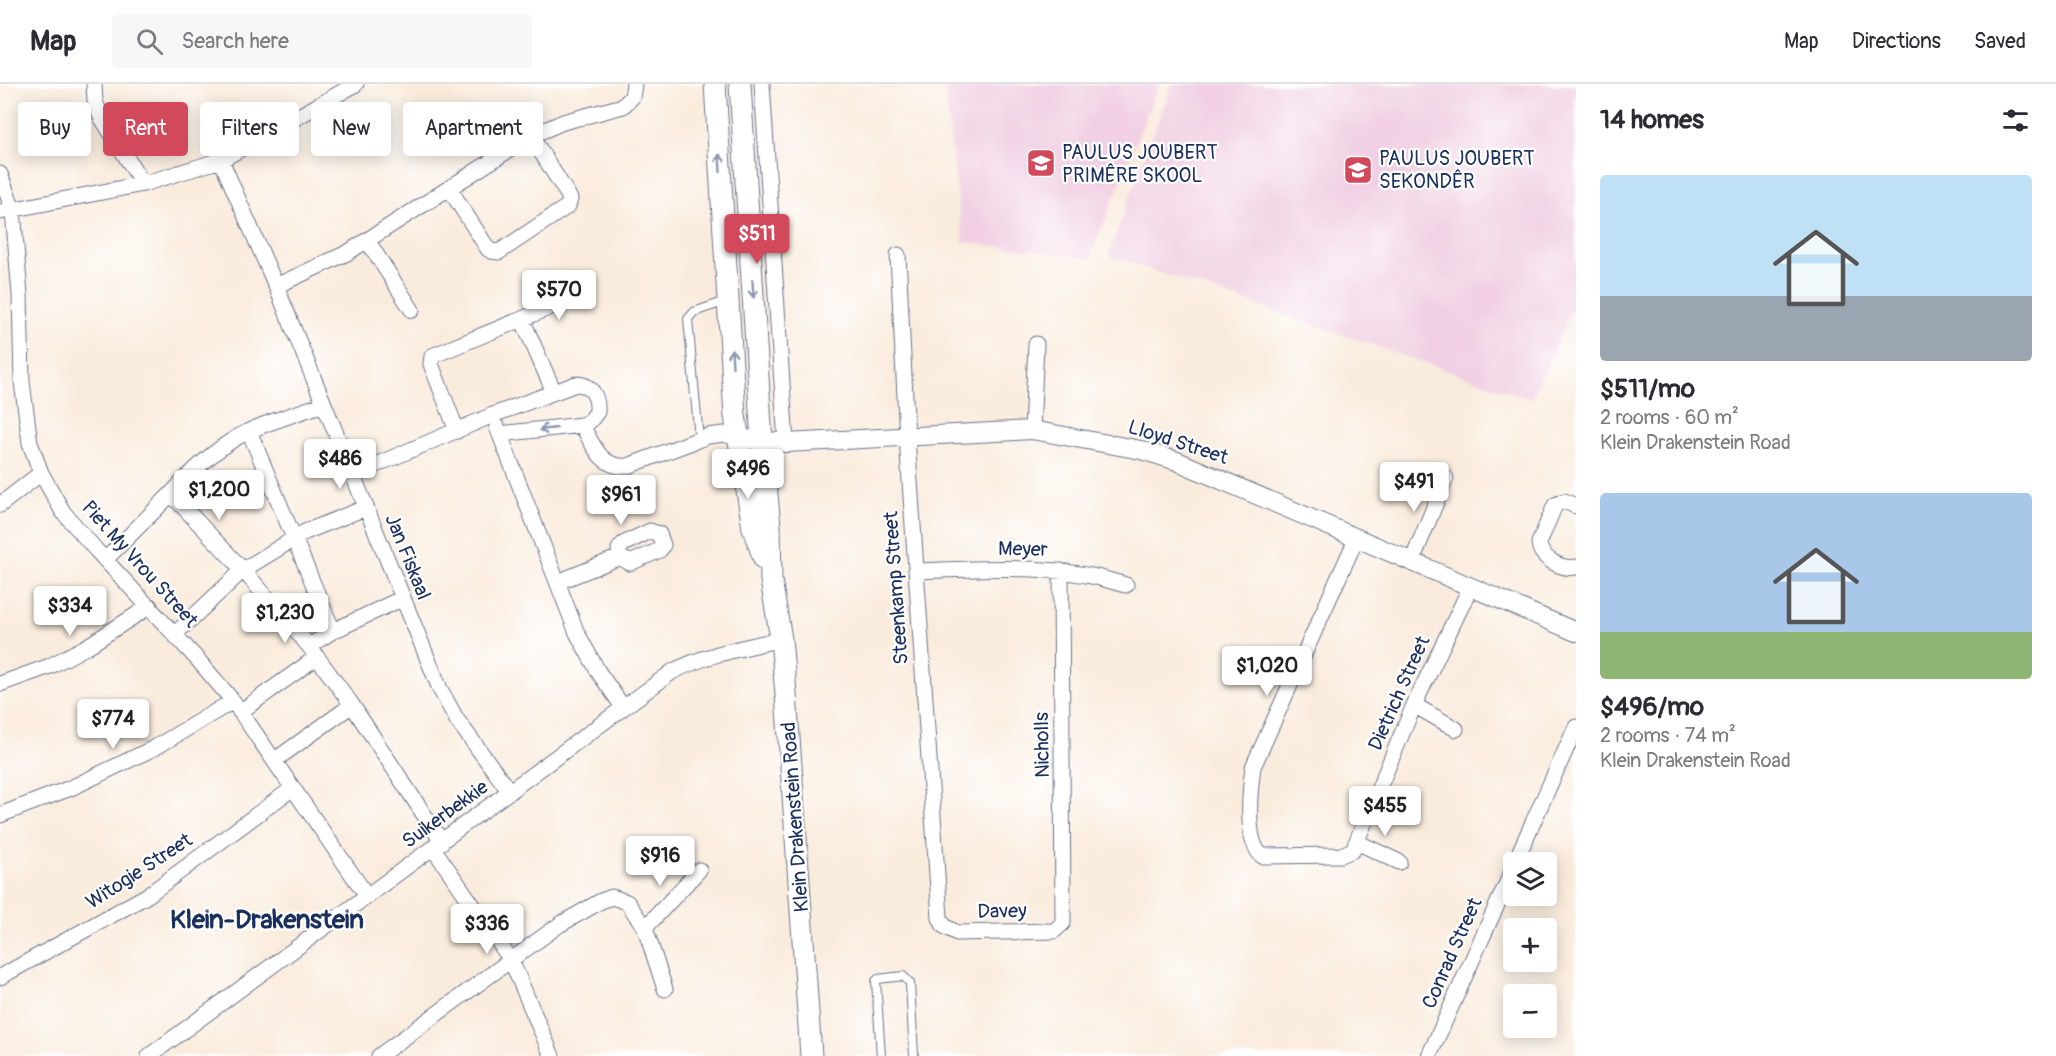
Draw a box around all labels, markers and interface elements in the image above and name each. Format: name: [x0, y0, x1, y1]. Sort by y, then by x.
search box: [112, 14, 532, 68]
text: Map: [30, 24, 76, 59]
icon: search: [133, 25, 166, 58]
text: Search here: [181, 27, 289, 55]
text: Map: [1784, 28, 1819, 55]
text: Directions: [1852, 28, 1941, 55]
text: Saved: [1974, 28, 2026, 55]
chip: Buy: [18, 102, 91, 156]
chip: Rent: [103, 102, 188, 156]
chip: Filters: [200, 102, 299, 156]
chip: New: [311, 102, 391, 156]
chip: Apartment: [403, 102, 543, 156]
text: 14 homes: [1600, 104, 1704, 136]
icon: filters: [1999, 104, 2032, 137]
place label: PAULUS JOUBERT PRIMÊRE SKOOL: [1062, 140, 1218, 188]
place label: PAULUS JOUBERT SEKONDÊR: [1379, 146, 1535, 194]
school or university icon: PAULUS JOUBERT PRIMÊRE SKOOL: [1025, 147, 1057, 179]
one-way arrow: [714, 154, 725, 174]
school or university icon: PAULUS JOUBERT SEKONDÊR: [1342, 154, 1374, 186]
pin: $511: [721, 214, 793, 265]
icon: home: [1762, 214, 1870, 322]
text: $511: [738, 221, 776, 246]
pin: $570: [523, 270, 595, 321]
text: $570: [536, 277, 582, 302]
one-way arrow: [747, 279, 758, 299]
one-way arrow: [726, 348, 737, 368]
text: $511/mo: [1600, 373, 1695, 405]
text: 2 rooms · 60 m²: [1600, 405, 1739, 430]
street label: Lloyd Street: [1125, 414, 1232, 470]
one-way arrow: [539, 423, 559, 434]
text: Klein Drakenstein Road: [1600, 430, 1791, 455]
pin: $486: [304, 439, 376, 490]
text: $486: [318, 446, 362, 471]
pin: $496: [712, 449, 784, 500]
text: $496: [726, 456, 770, 481]
pin: $491: [1378, 462, 1450, 513]
text: $491: [1394, 469, 1434, 494]
pin: $1,200: [170, 470, 268, 521]
pin: $961: [585, 475, 657, 526]
text: $1,200: [188, 477, 250, 502]
text: $961: [601, 482, 641, 507]
street label: Piet My Vrou Street: [76, 495, 204, 633]
street label: Steenkamp Street: [878, 509, 914, 666]
street label: Jan Fiskaal: [380, 511, 436, 603]
icon: home: [1762, 532, 1870, 640]
street label: Meyer: [998, 536, 1048, 562]
pin: $334: [34, 586, 106, 637]
text: $334: [48, 593, 92, 618]
pin: $1,230: [236, 593, 334, 644]
text: $1,230: [255, 600, 315, 625]
street label: Dietrich Street: [1363, 631, 1436, 754]
pin: $1,020: [1218, 646, 1316, 697]
text: $1,020: [1236, 653, 1298, 678]
text: $496/mo: [1600, 691, 1704, 723]
pin: $774: [77, 699, 149, 750]
text: $774: [91, 706, 135, 731]
street label: Nicholls: [1029, 712, 1055, 778]
street label: Klein Drakenstein Road: [776, 721, 814, 913]
text: 2 rooms · 74 m²: [1600, 723, 1736, 748]
text: Klein Drakenstein Road: [1600, 748, 1791, 773]
street label: Suikerbekkie: [397, 774, 493, 854]
pin: $455: [1349, 786, 1421, 837]
text: $455: [1363, 793, 1407, 818]
street label: Witogie Street: [81, 827, 198, 915]
pin: $916: [624, 836, 696, 887]
text: $916: [640, 843, 680, 868]
map controls: [1503, 852, 1557, 1038]
button: layers: [1503, 852, 1557, 906]
street label: Conrad Street: [1416, 893, 1488, 1012]
street label: Davey: [977, 898, 1027, 924]
district label: Klein-Drakenstein: [170, 904, 364, 936]
pin: $336: [451, 904, 523, 955]
text: $336: [465, 911, 509, 936]
button: +: [1503, 918, 1557, 972]
button: −: [1503, 984, 1557, 1038]

